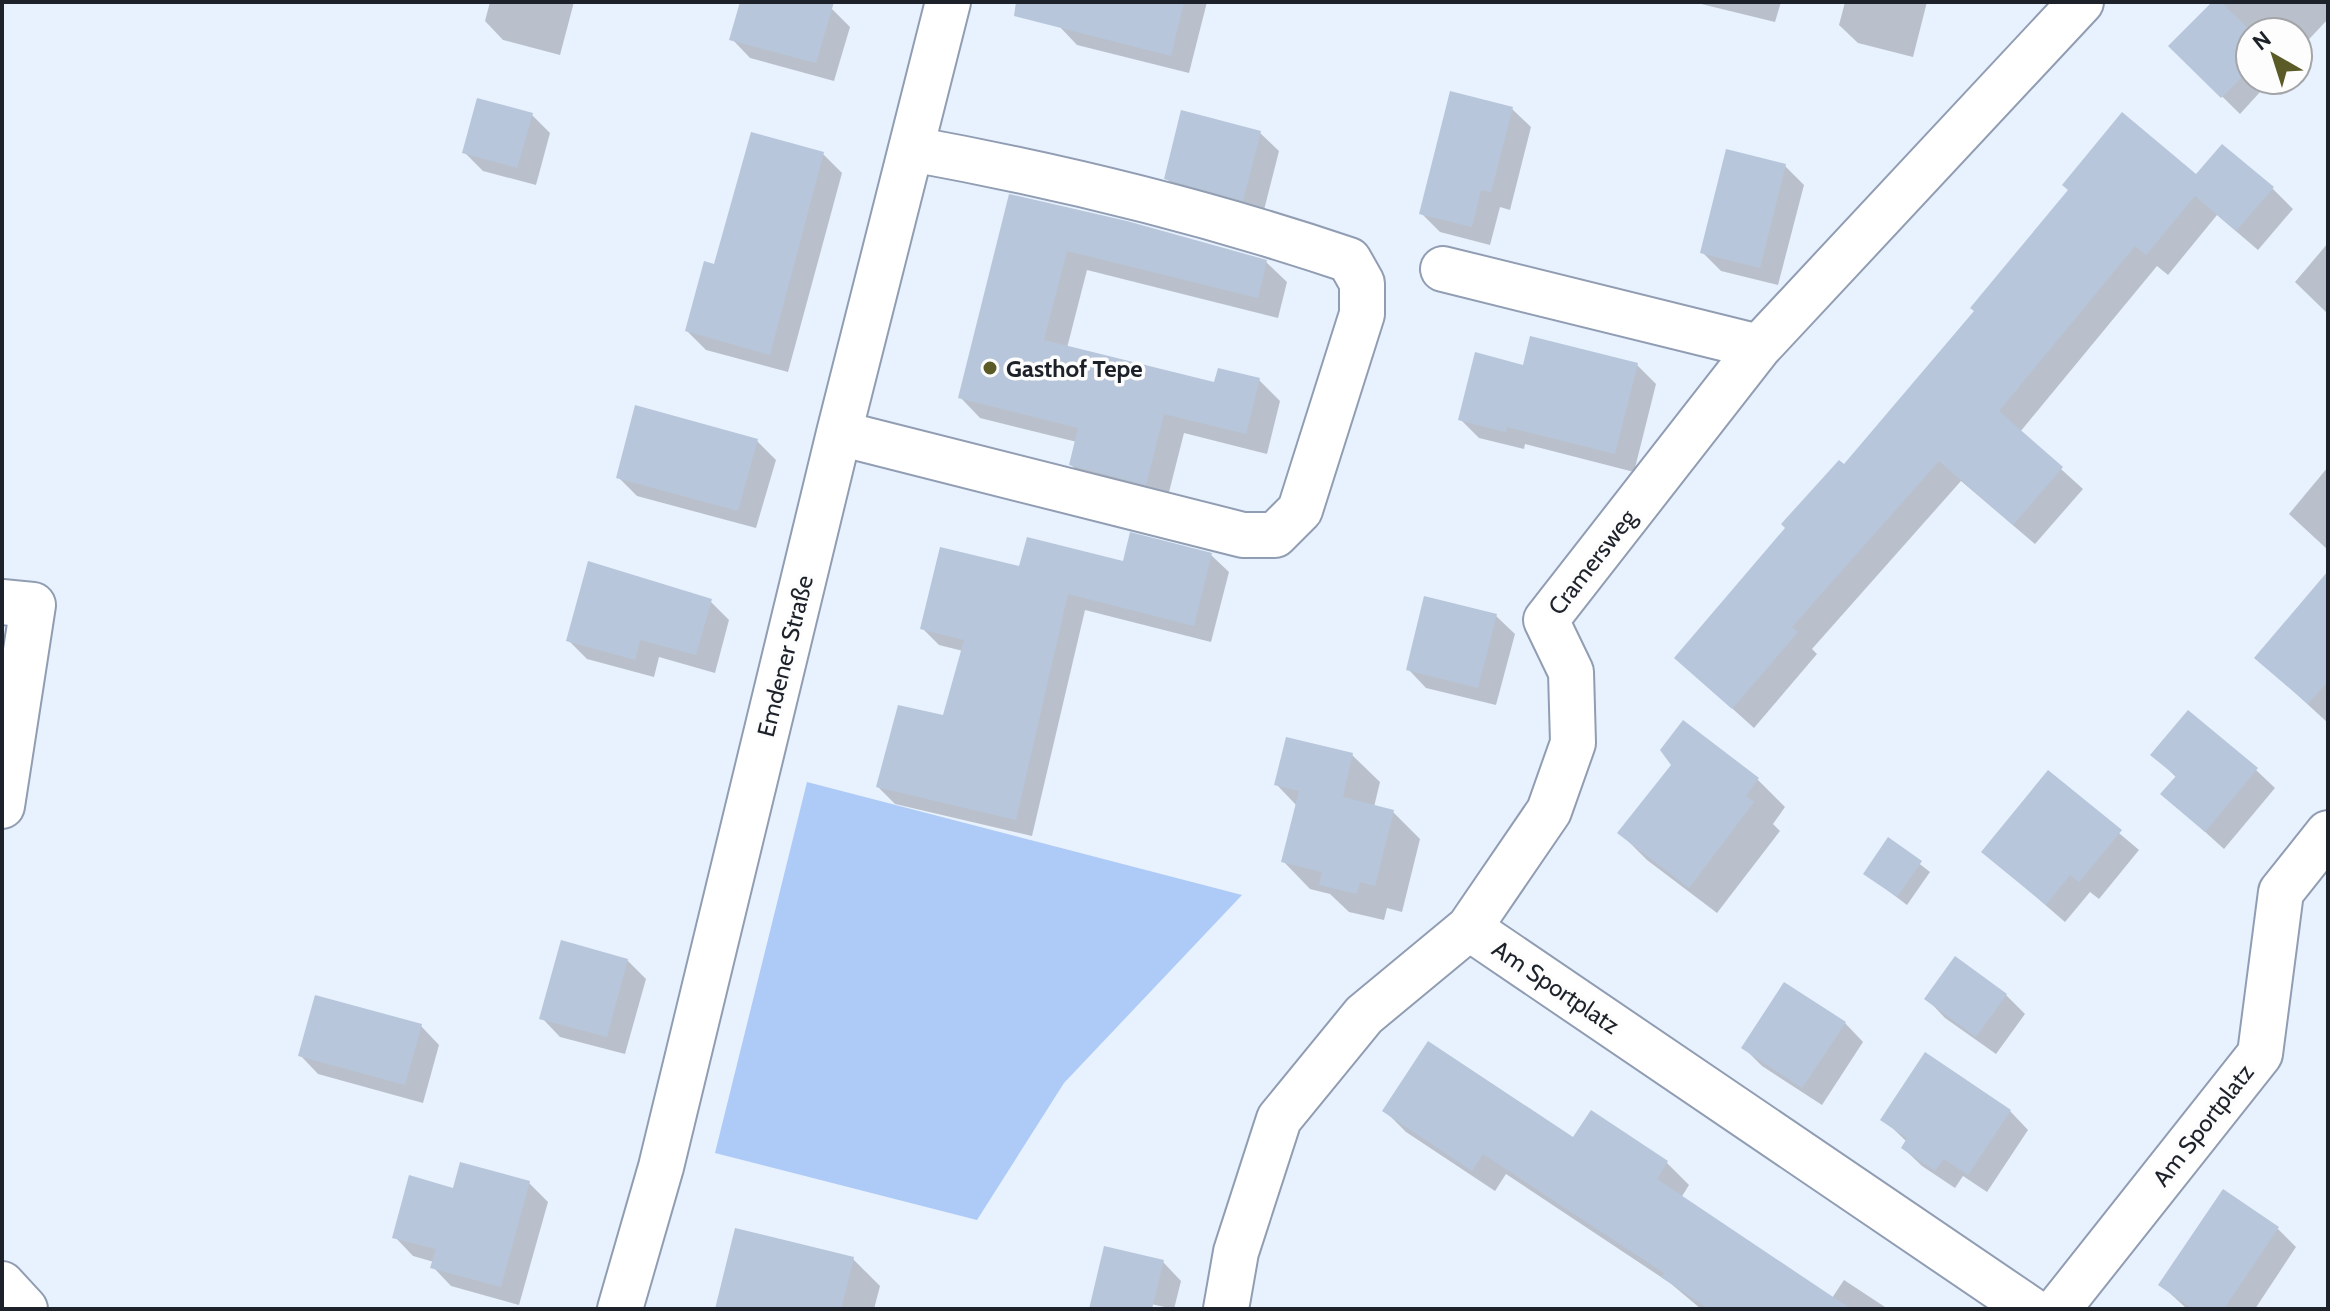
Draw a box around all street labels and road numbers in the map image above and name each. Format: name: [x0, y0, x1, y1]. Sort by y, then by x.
street label: Cramersweg: [1542, 503, 1643, 621]
street label: Emdener Straße: [751, 572, 819, 740]
street label: Am Sportplatz: [1487, 934, 1625, 1040]
street label: Am Sportplatz: [2146, 1058, 2260, 1192]

